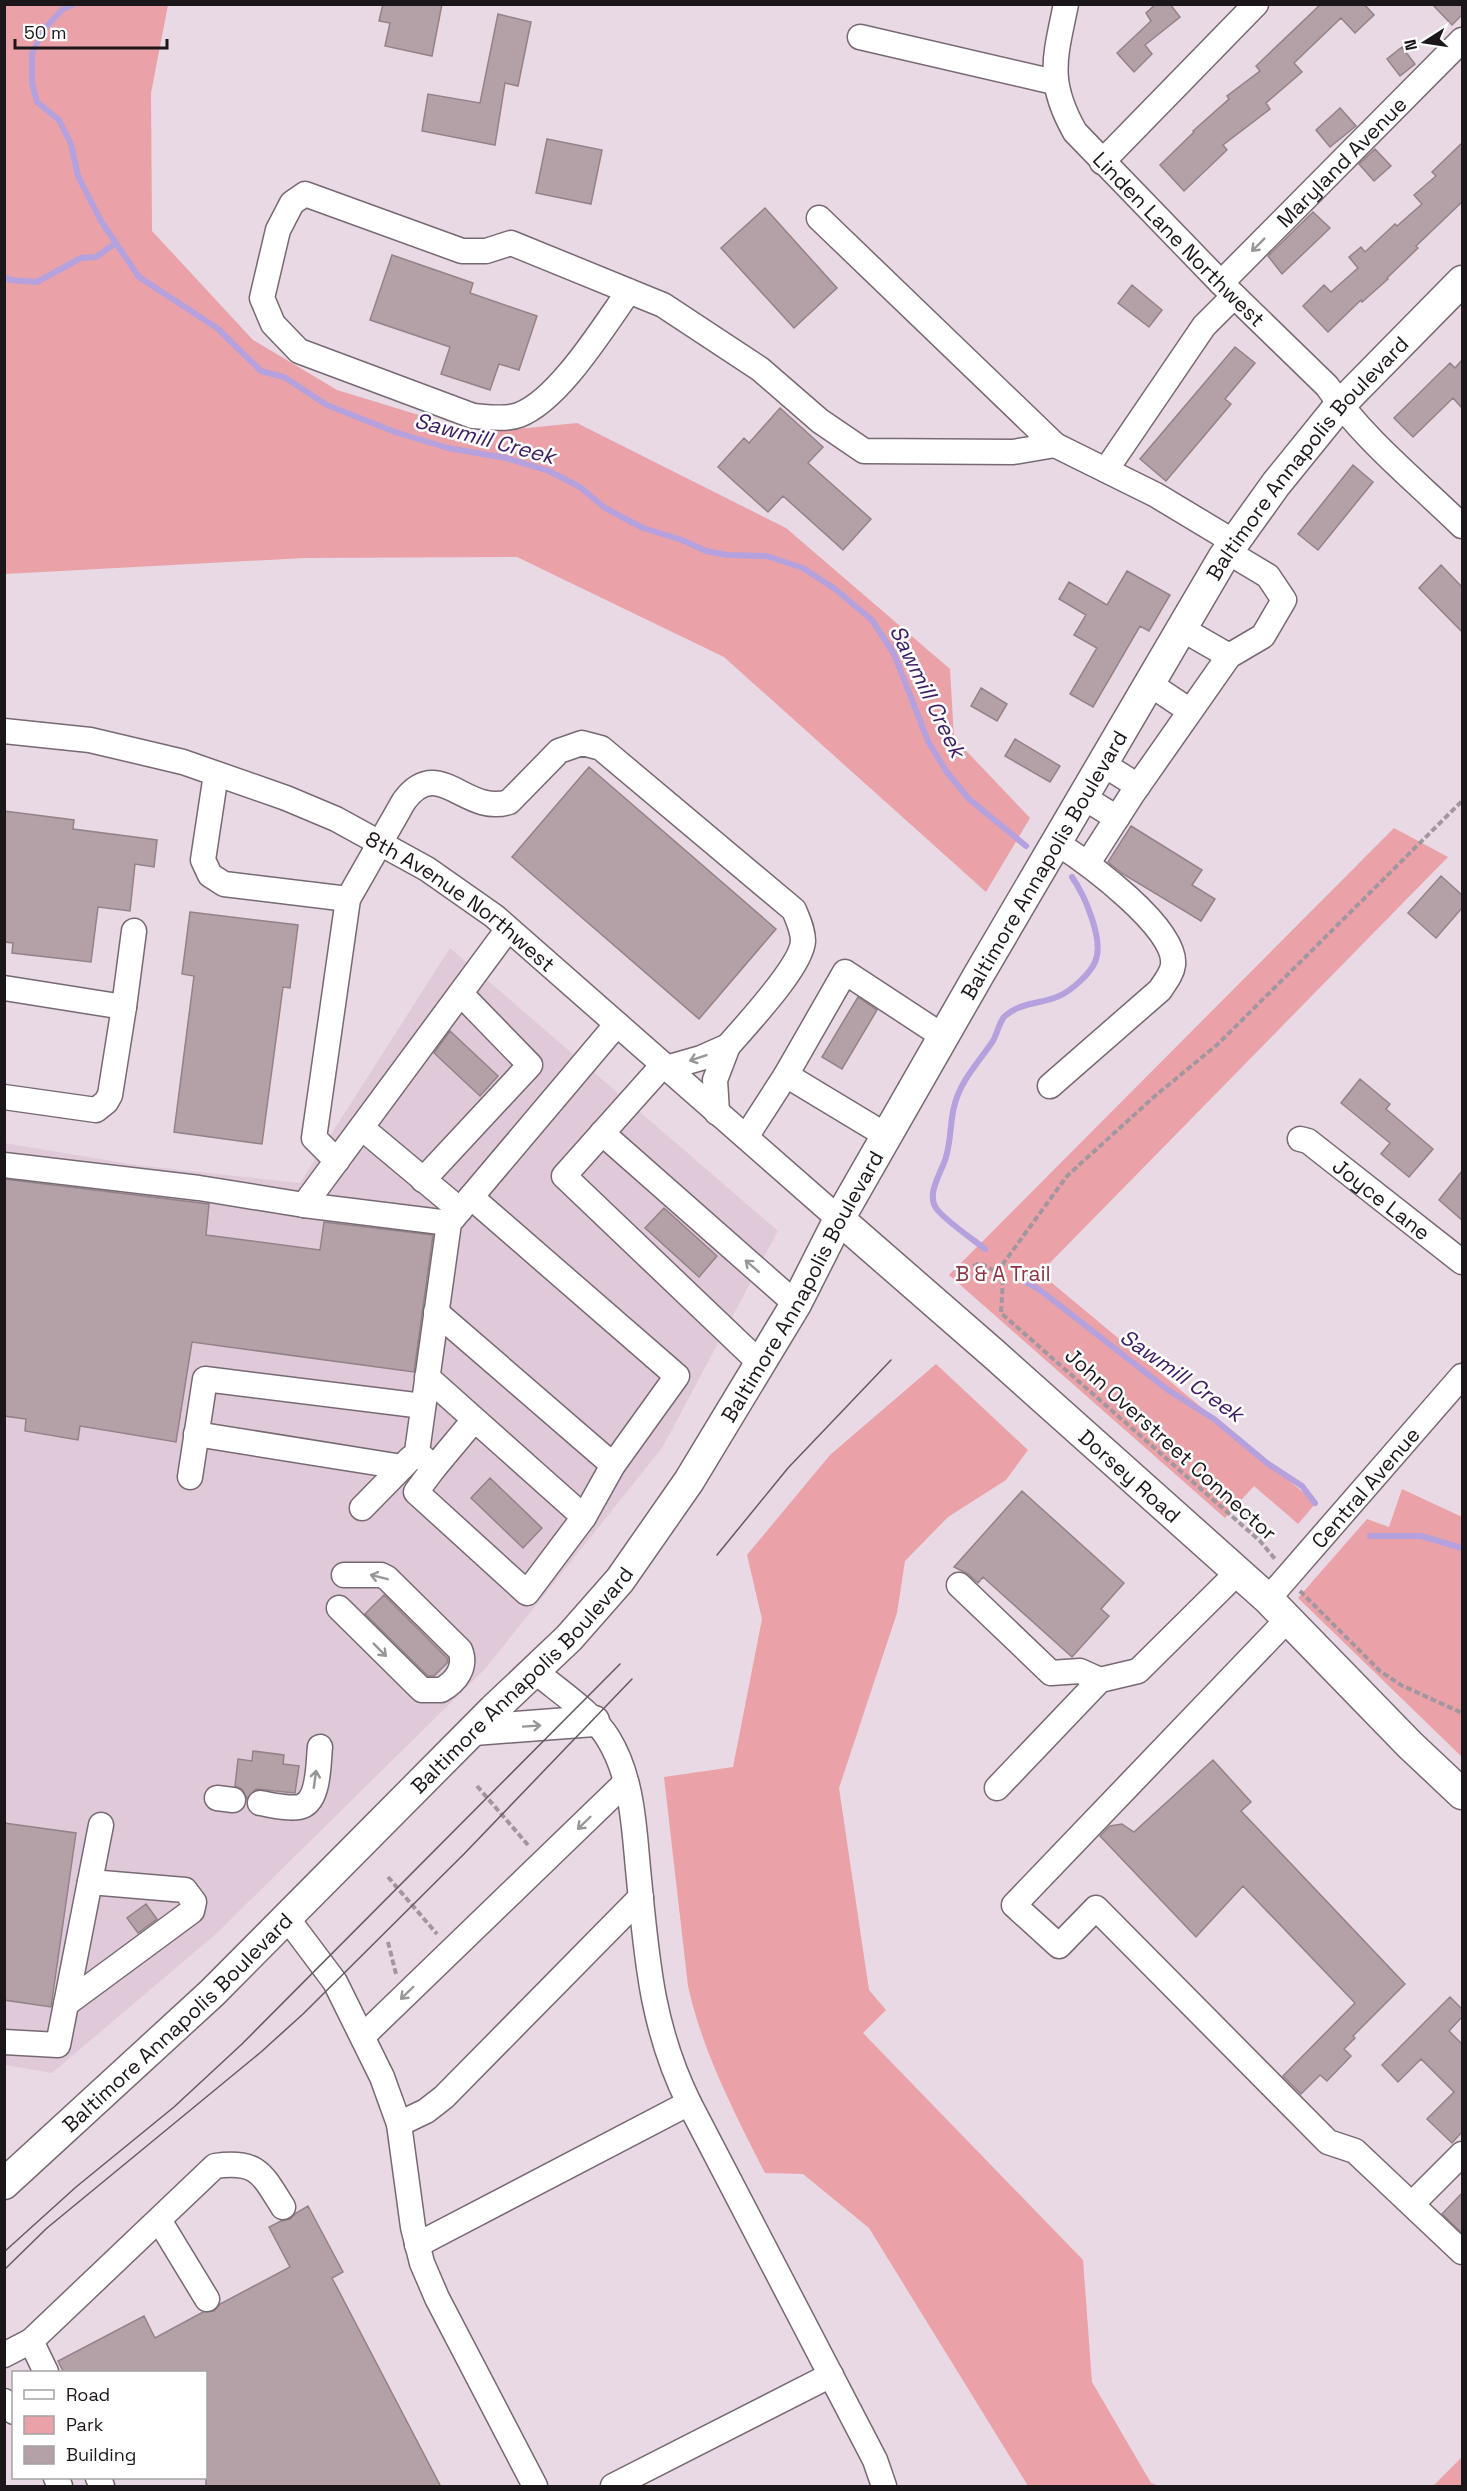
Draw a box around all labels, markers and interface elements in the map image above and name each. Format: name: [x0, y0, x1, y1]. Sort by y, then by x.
scale bar: [15, 12, 166, 50]
north arrow: [1395, 12, 1455, 72]
text: 50 m: [24, 21, 66, 44]
text: N: [1399, 38, 1422, 52]
street label: Maryland Avenue: [1271, 90, 1412, 233]
street label: Linden Lane Northwest: [1087, 146, 1271, 332]
one-way arrow: [1251, 237, 1266, 252]
street label: Baltimore Annapolis Boulevard: [1200, 330, 1414, 585]
water label: Sawmill Creek: [412, 406, 560, 471]
water label: Sawmill Creek: [884, 620, 973, 764]
street label: Baltimore Annapolis Boulevard: [954, 725, 1133, 1004]
street label: 8th Avenue Northwest: [361, 824, 561, 977]
one-way arrow: [689, 1053, 708, 1064]
street label: Baltimore Annapolis Boulevard: [714, 1146, 889, 1427]
street label: Joyce Lane: [1327, 1152, 1436, 1246]
one-way arrow: [744, 1259, 760, 1272]
park label: B & A Trail: [955, 1260, 1051, 1287]
water label: Sawmill Creek: [1115, 1322, 1251, 1429]
street label: John Overstreet Connector: [1060, 1342, 1283, 1546]
street label: Central Avenue: [1305, 1421, 1425, 1554]
street label: Dorsey Road: [1073, 1423, 1187, 1528]
street label: Baltimore Annapolis Boulevard: [405, 1561, 639, 1799]
one-way arrow: [370, 1571, 389, 1583]
one-way arrow: [373, 1642, 388, 1657]
one-way arrow: [522, 1720, 541, 1731]
one-way arrow: [310, 1770, 321, 1790]
one-way arrow: [577, 1816, 592, 1830]
street label: Baltimore Annapolis Boulevard: [56, 1907, 298, 2138]
one-way arrow: [400, 1985, 415, 2000]
legend: [12, 2371, 207, 2479]
text: Road: [66, 2383, 110, 2406]
text: Park: [66, 2413, 104, 2436]
text: Building: [66, 2443, 136, 2466]

